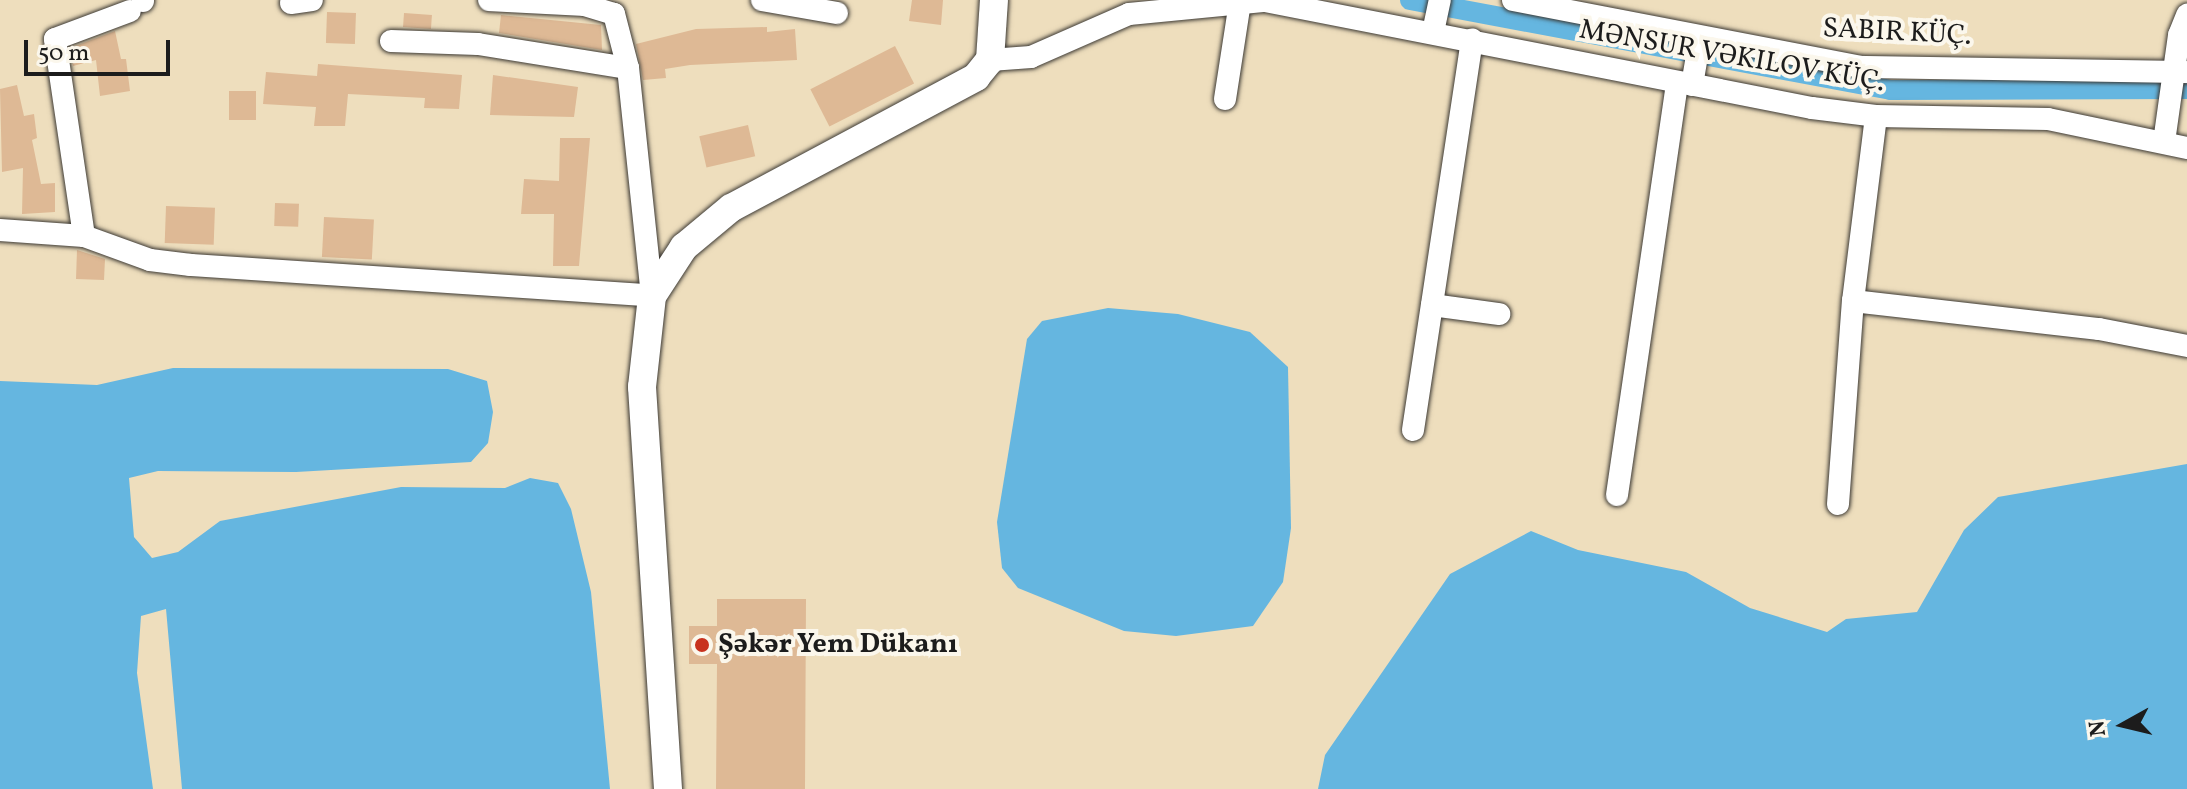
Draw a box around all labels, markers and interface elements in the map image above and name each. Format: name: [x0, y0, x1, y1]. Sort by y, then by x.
street label: SABIR KÜÇ.: [1822, 12, 1972, 54]
street label: MƏNSUR VƏKILOV KÜÇ.: [1576, 13, 1888, 101]
scale bar: [28, 24, 174, 74]
text: 50 m: [38, 37, 90, 71]
place label: Şəkər Yem Dükanı: [718, 628, 958, 662]
marker: Şəkər Yem Dükanı: [693, 636, 711, 654]
north arrow: [2083, 685, 2163, 765]
text: N: [2082, 718, 2115, 738]

